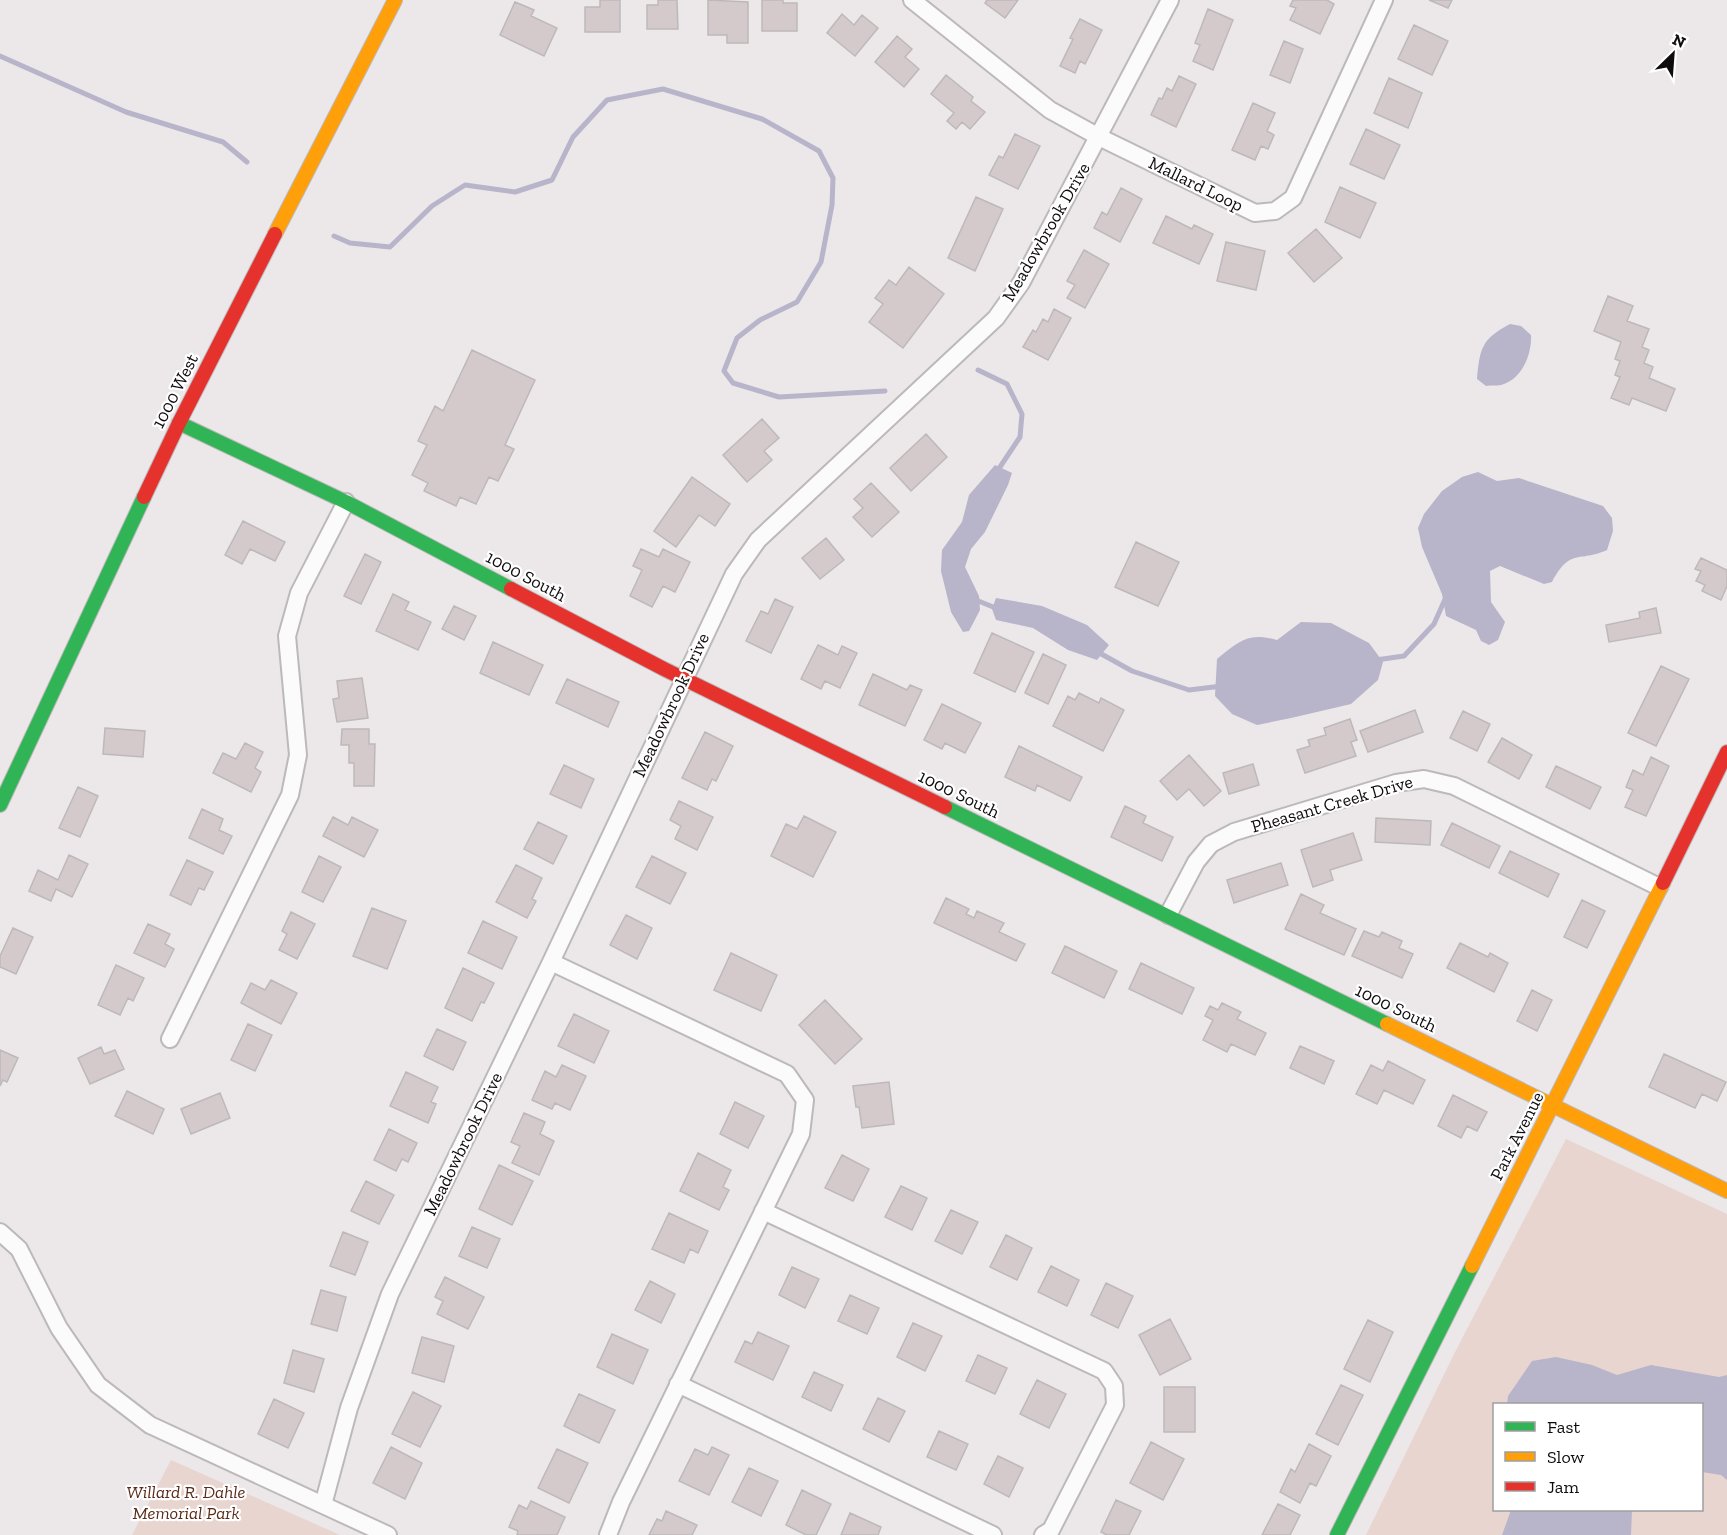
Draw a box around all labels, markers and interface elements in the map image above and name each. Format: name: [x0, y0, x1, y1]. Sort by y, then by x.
north arrow: [1643, 24, 1703, 84]
text: N: [1670, 30, 1689, 52]
street label: Mallard Loop: [1145, 152, 1247, 216]
street label: Meadowbrook Drive: [997, 159, 1095, 305]
street label: 1000 West: [147, 350, 203, 432]
street label: 1000 South: [482, 546, 570, 606]
street label: Meadowbrook Drive: [628, 629, 714, 781]
street label: 1000 South: [915, 765, 1003, 823]
street label: Pheasant Creek Drive: [1249, 770, 1415, 838]
street label: 1000 South: [1352, 979, 1440, 1037]
street label: Meadowbrook Drive: [419, 1069, 507, 1219]
street label: Park Avenue: [1485, 1088, 1549, 1184]
legend: [1493, 1403, 1703, 1511]
text: Fast: [1547, 1416, 1580, 1438]
text: Slow: [1547, 1446, 1584, 1468]
text: Jam: [1547, 1476, 1579, 1498]
park label: Willard R. Dahle Memorial Park: [127, 1481, 246, 1524]

